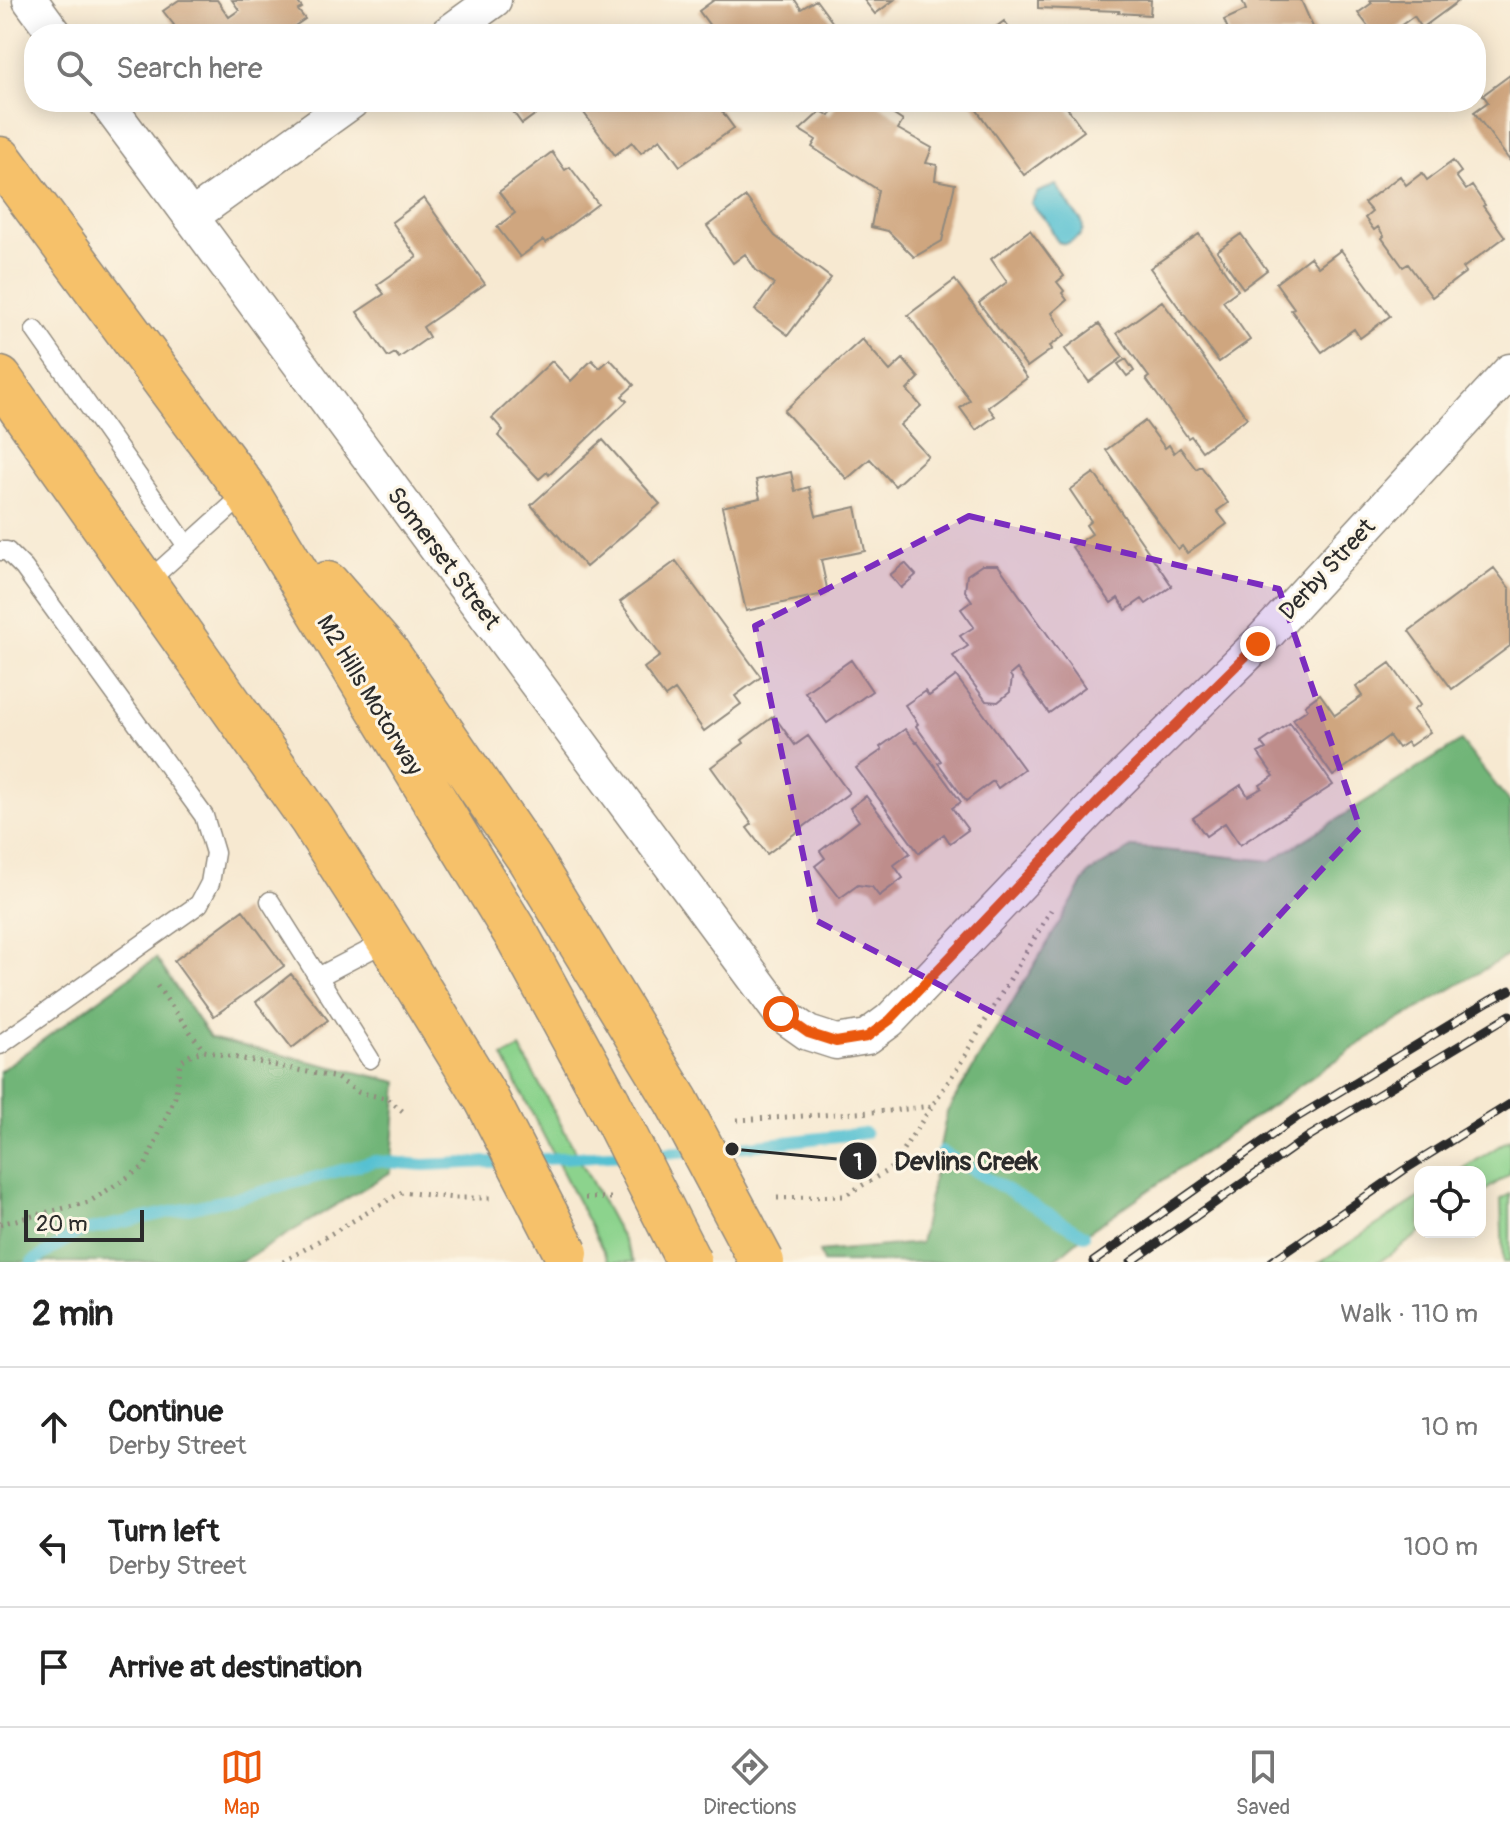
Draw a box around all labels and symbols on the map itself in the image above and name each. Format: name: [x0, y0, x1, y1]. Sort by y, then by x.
street label: Somerset Street: [381, 482, 507, 635]
street label: Derby Street: [1273, 512, 1382, 626]
street label: M2 Hills Motorway: [310, 610, 429, 781]
route end: [1240, 626, 1276, 662]
route start: [763, 996, 799, 1032]
callout: Devlins Creek: [838, 1136, 1054, 1186]
text: Devlins Creek: [894, 1146, 1039, 1178]
text: 1: [853, 1148, 863, 1177]
scale bar: [24, 1206, 144, 1242]

